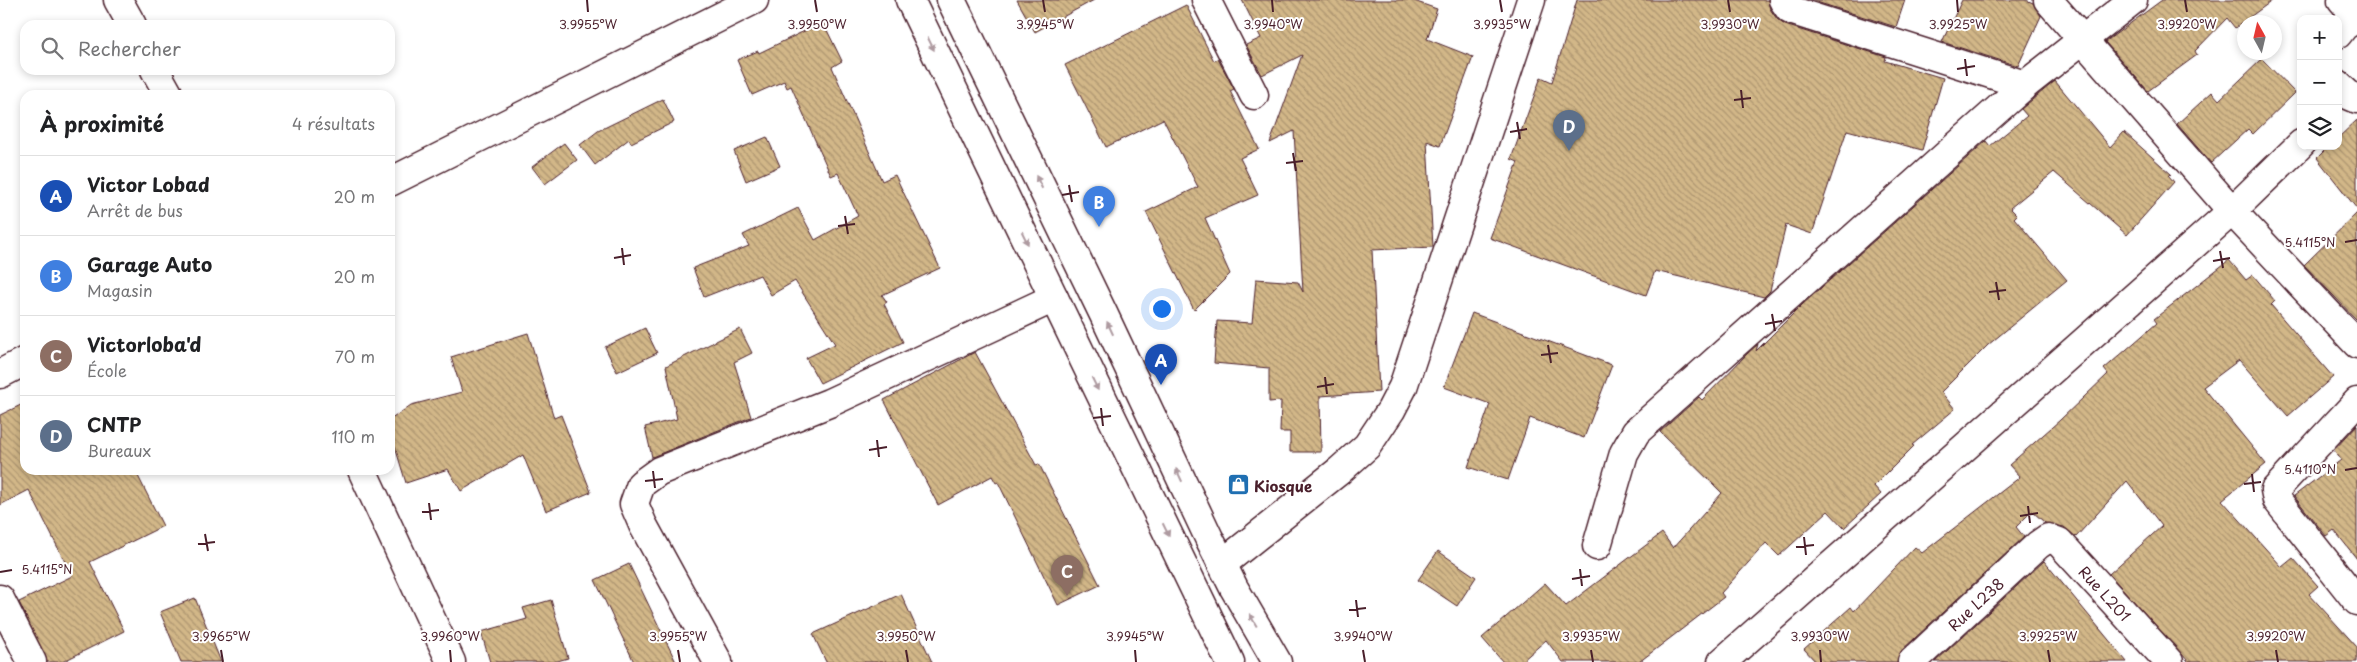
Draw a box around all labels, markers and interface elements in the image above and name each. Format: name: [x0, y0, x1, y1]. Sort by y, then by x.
text: 3.9955°W: [559, 15, 618, 33]
text: 3.9950°W: [788, 15, 847, 33]
text: 3.9945°W: [1016, 15, 1075, 33]
text: 3.9940°W: [1243, 15, 1303, 33]
text: 3.9935°W: [1473, 15, 1532, 33]
text: 3.9930°W: [1701, 15, 1760, 33]
text: 3.9925°W: [1929, 15, 1988, 33]
text: 3.9920°W: [2157, 15, 2217, 33]
north arrow: [2237, 15, 2282, 60]
map controls: [2297, 15, 2342, 150]
button: +: [2297, 15, 2342, 60]
search box: [20, 20, 395, 75]
icon: search: [38, 34, 66, 62]
text: Rechercher: [78, 34, 181, 62]
one-way arrow: [927, 37, 935, 51]
button: −: [2297, 60, 2342, 105]
button: layers: [2297, 105, 2342, 150]
text: À proximité: [40, 107, 164, 139]
pin: D: [1553, 110, 1585, 151]
text: 4 résultats: [292, 111, 375, 135]
text: Victor Lobad: [87, 170, 210, 198]
one-way arrow: [1035, 175, 1043, 189]
text: A: [50, 184, 62, 208]
text: 20 m: [334, 184, 375, 208]
pin: B: [1083, 186, 1115, 227]
text: Arrêt de bus: [87, 198, 183, 222]
one-way arrow: [1020, 230, 1029, 245]
text: 5.4115°N: [2285, 233, 2335, 251]
text: Garage Auto: [87, 250, 212, 278]
text: B: [51, 264, 61, 288]
text: 20 m: [334, 264, 375, 288]
text: Magasin: [87, 278, 153, 302]
your location: [1149, 296, 1175, 322]
one-way arrow: [1106, 321, 1114, 335]
text: Victorloba'd: [87, 330, 201, 358]
text: C: [50, 344, 62, 368]
text: 70 m: [335, 344, 375, 368]
pin: A: [1145, 344, 1177, 385]
text: École: [87, 358, 127, 382]
one-way arrow: [1091, 377, 1099, 391]
text: CNTP: [87, 410, 141, 438]
text: D: [50, 424, 62, 448]
text: 110 m: [332, 424, 375, 448]
text: Bureaux: [87, 438, 151, 462]
text: 5.4110°N: [2284, 460, 2336, 478]
one-way arrow: [1175, 468, 1183, 482]
shop icon: Kiosque: [1226, 473, 1250, 497]
place label: Kiosque: [1254, 474, 1312, 497]
one-way arrow: [1161, 523, 1170, 538]
pin: C: [1051, 555, 1083, 596]
text: 5.4115°N: [22, 560, 72, 578]
street label: Rue L201: [2074, 560, 2137, 626]
street label: Rue L238: [1942, 572, 2008, 635]
one-way arrow: [1248, 613, 1257, 626]
text: 3.9965°W: [192, 627, 251, 645]
text: 3.9960°W: [420, 627, 480, 645]
text: 3.9955°W: [649, 627, 708, 645]
text: 3.9950°W: [877, 627, 936, 645]
text: 3.9945°W: [1106, 627, 1165, 645]
text: 3.9940°W: [1333, 627, 1393, 645]
text: 3.9935°W: [1562, 627, 1621, 645]
text: 3.9930°W: [1791, 627, 1850, 645]
text: 3.9925°W: [2019, 627, 2078, 645]
text: 3.9920°W: [2246, 627, 2306, 645]

